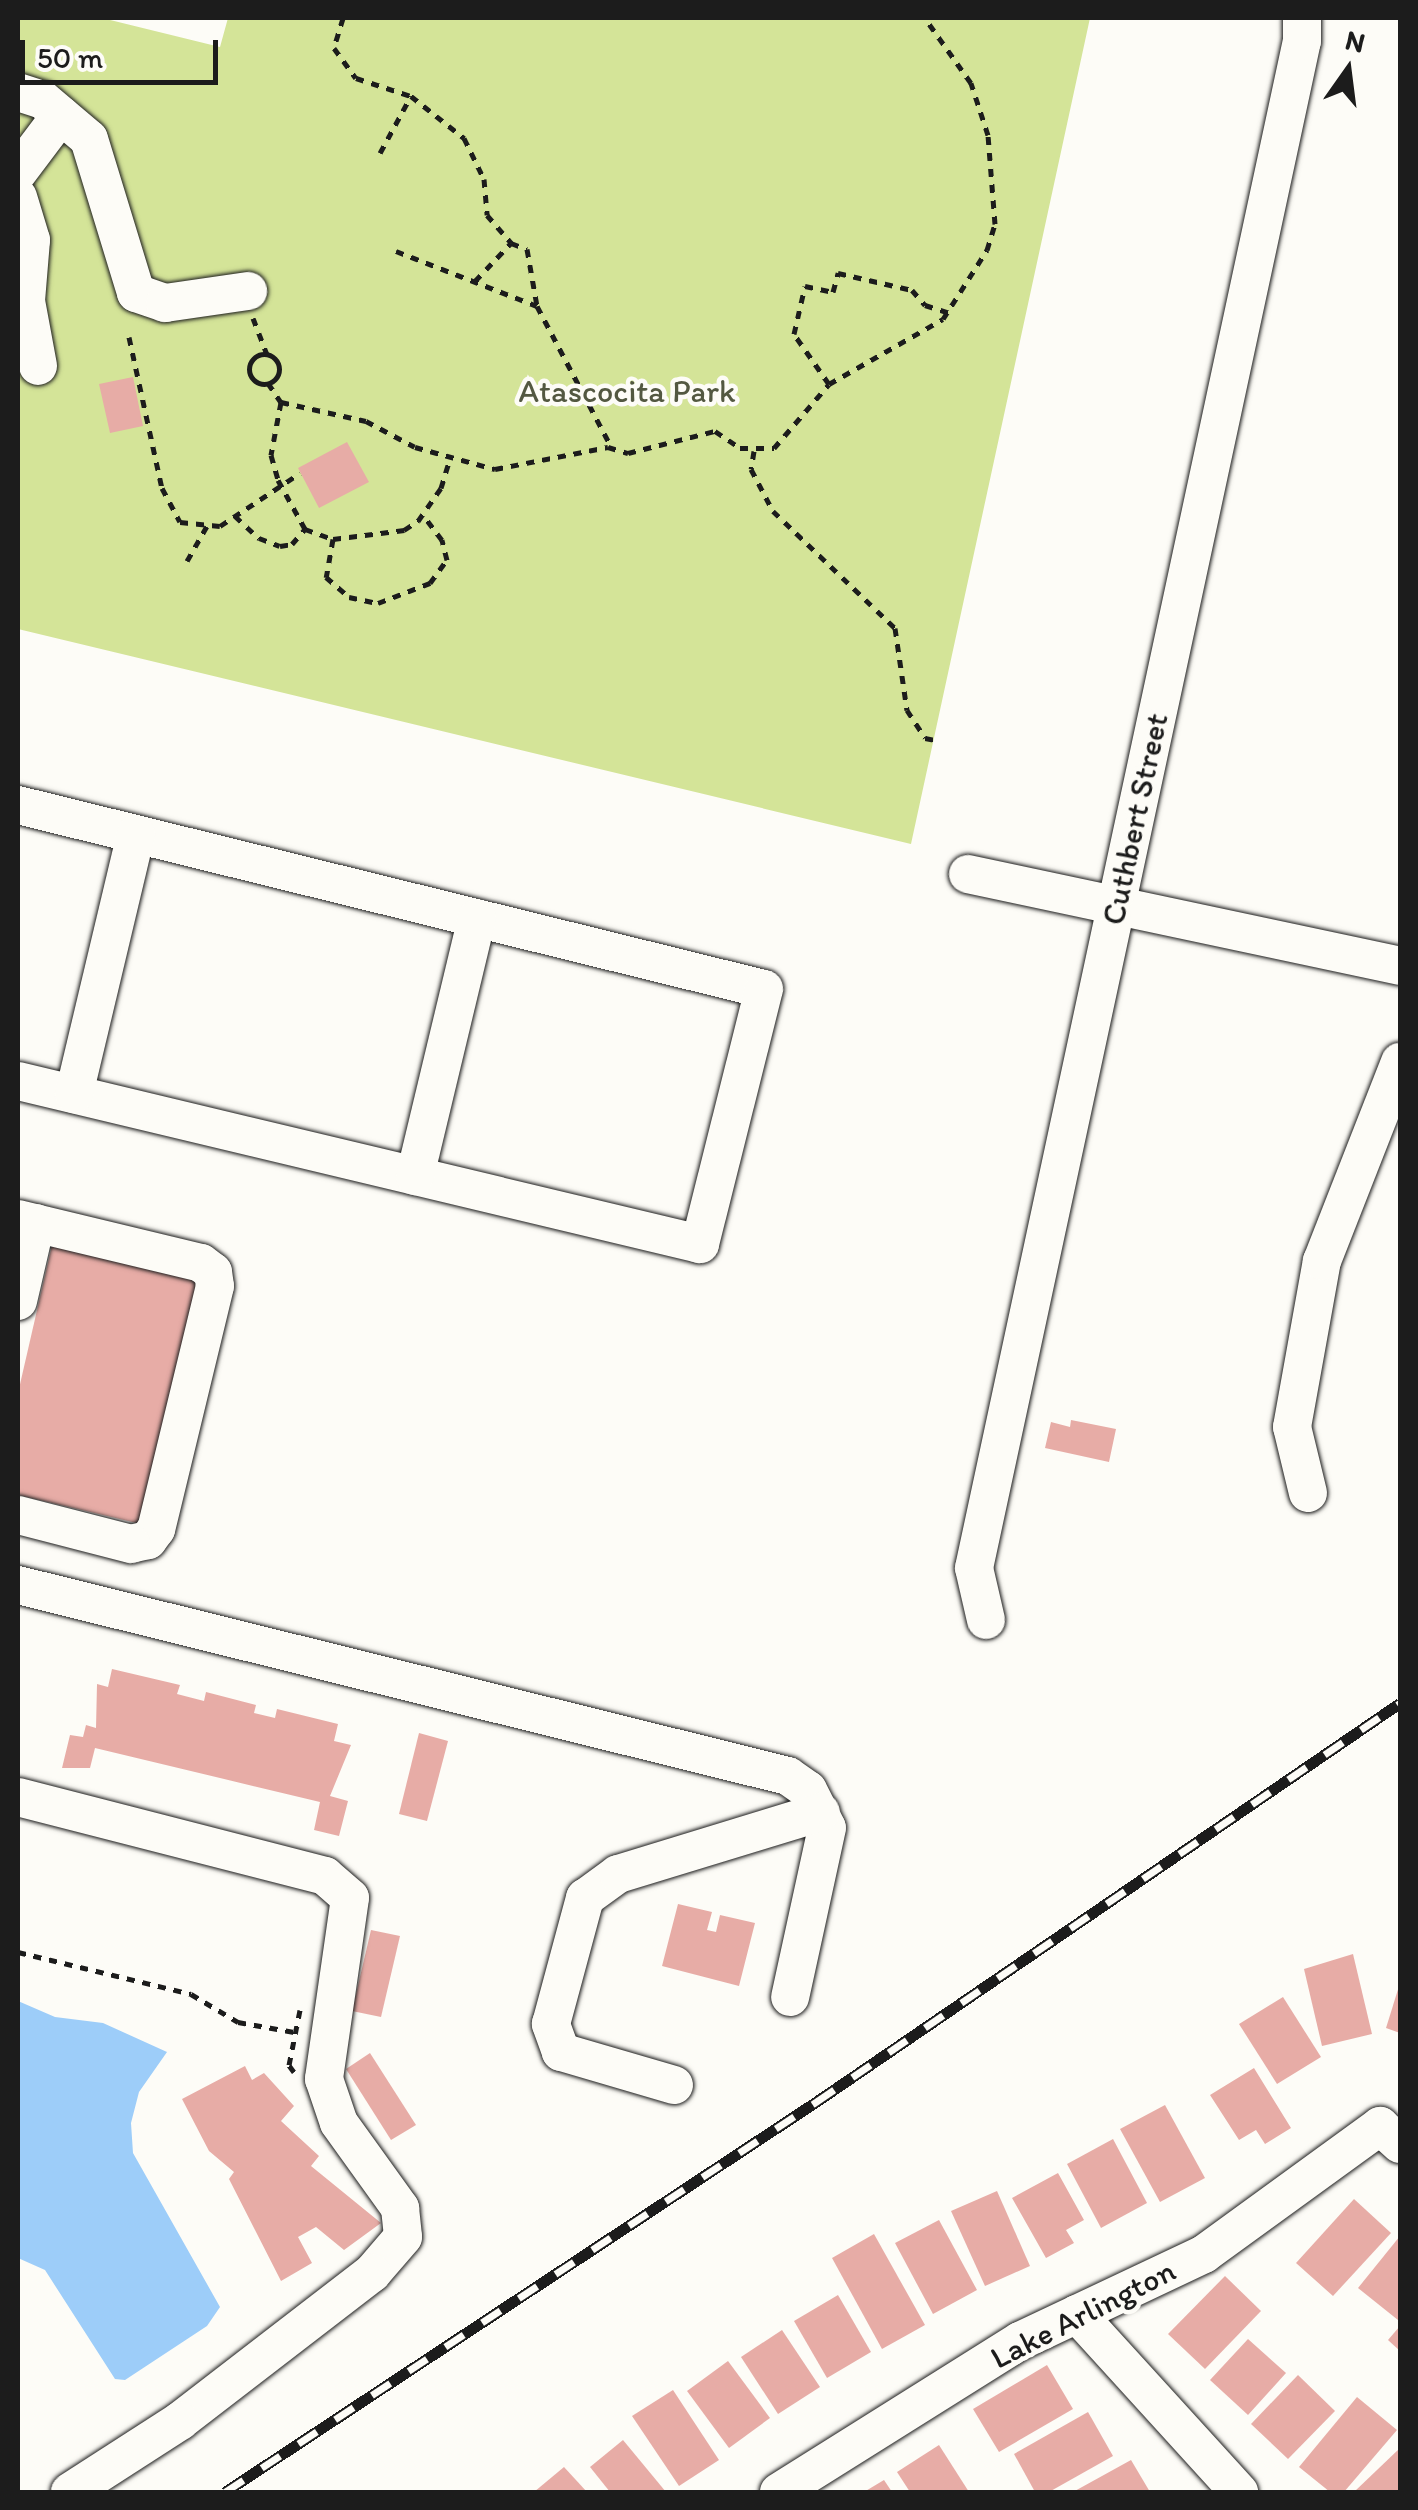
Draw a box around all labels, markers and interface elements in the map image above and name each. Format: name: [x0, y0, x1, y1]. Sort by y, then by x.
scale bar: [25, 20, 222, 82]
north arrow: [1298, 20, 1398, 120]
text: N: [1342, 22, 1369, 60]
text: 50 m: [37, 39, 103, 76]
park label: Atascocita Park: [519, 372, 735, 410]
street label: Cuthbert Street: [1094, 710, 1176, 928]
street label: Lake Arlington: [984, 2251, 1182, 2377]

